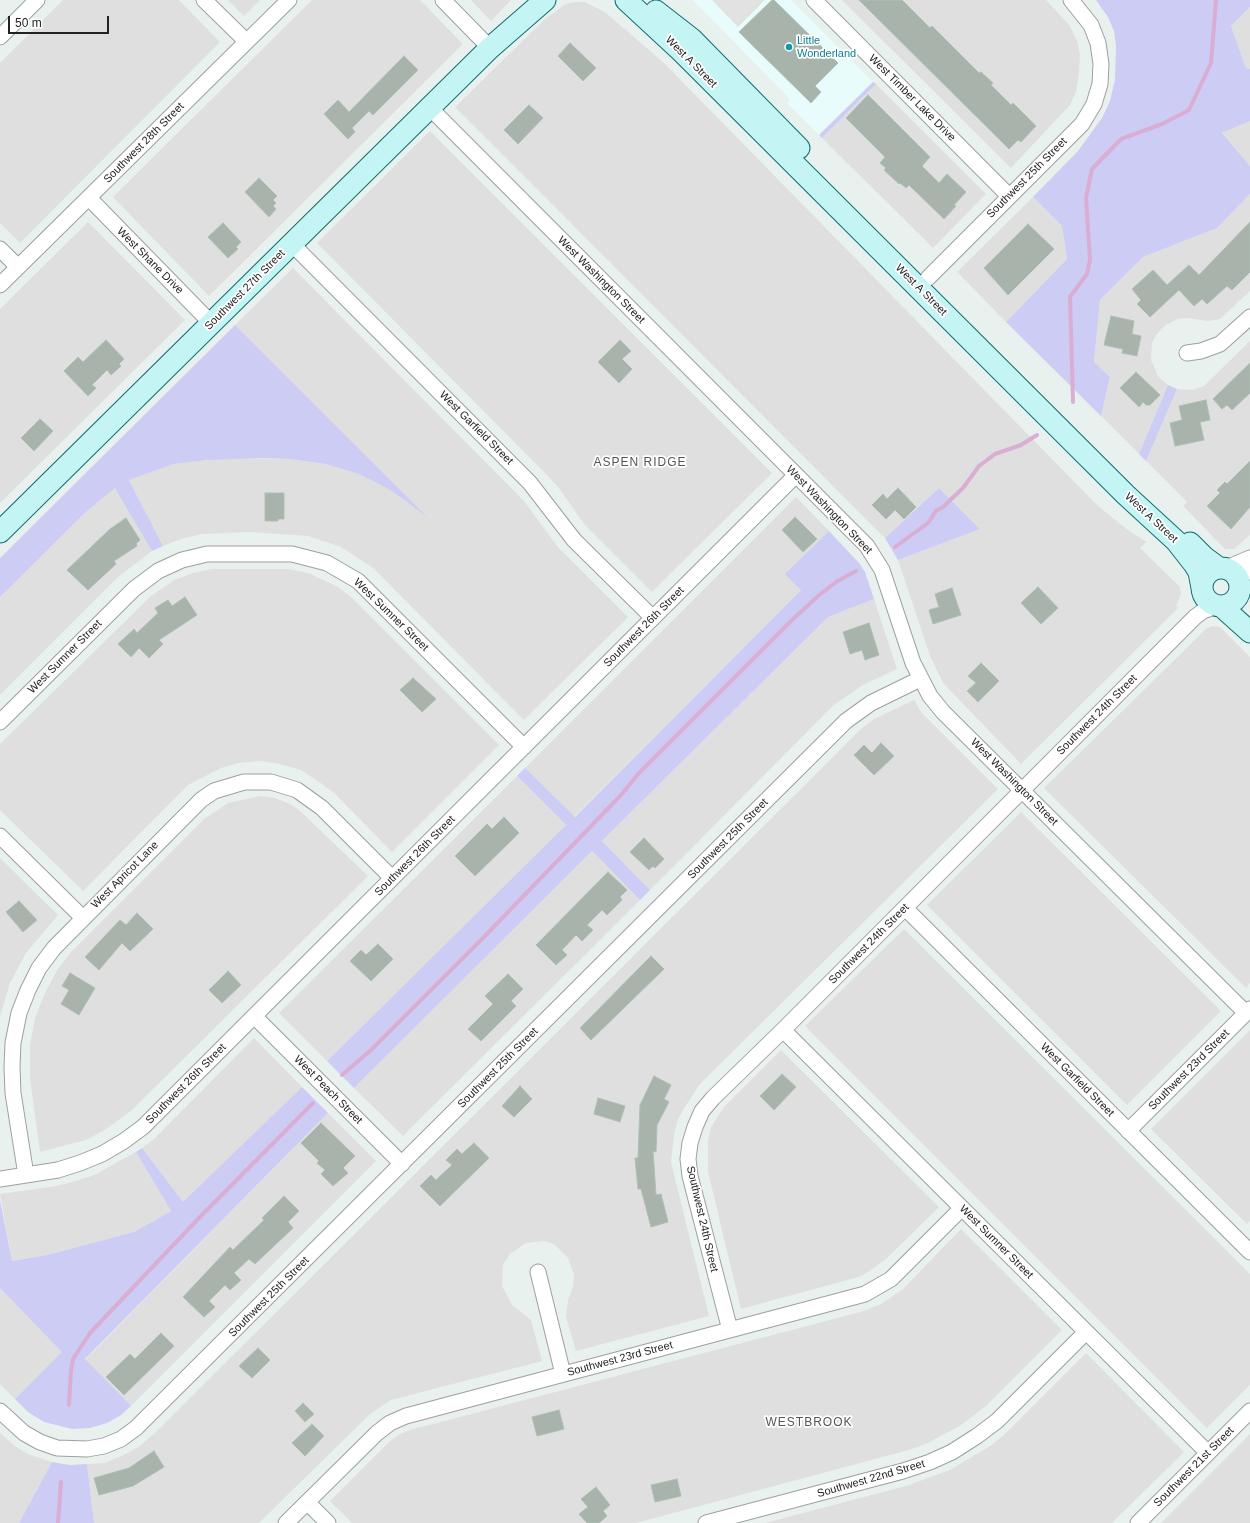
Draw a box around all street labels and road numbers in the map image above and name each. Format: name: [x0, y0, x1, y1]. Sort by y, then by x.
street label: West A Street: [662, 33, 720, 91]
street label: West Timber Lake Drive: [866, 52, 958, 144]
street label: Southwest 28th Street: [101, 100, 187, 186]
street label: Southwest 25th Street: [984, 135, 1070, 221]
street label: West Shane Drive: [114, 225, 186, 297]
street label: West Washington Street: [555, 234, 647, 326]
street label: Southwest 27th Street: [202, 247, 288, 333]
street label: West A Street: [892, 261, 950, 319]
street label: West Garfield Street: [436, 388, 516, 468]
street label: West Washington Street: [783, 463, 875, 557]
street label: West A Street: [1122, 490, 1180, 546]
street label: West Sumner Street: [351, 576, 431, 654]
street label: Southwest 26th Street: [601, 584, 687, 670]
street label: West Sumner Street: [25, 617, 105, 697]
street label: Southwest 24th Street: [1054, 672, 1140, 758]
street label: West Washington Street: [968, 736, 1060, 828]
street label: Southwest 25th Street: [685, 796, 771, 882]
street label: Southwest 26th Street: [372, 813, 458, 899]
street label: West Apricot Lane: [89, 839, 161, 911]
street label: Southwest 24th Street: [826, 901, 912, 987]
street label: Southwest 25th Street: [455, 1025, 541, 1111]
street label: Southwest 23rd Street: [1146, 1027, 1232, 1113]
street label: West Garfield Street: [1037, 1040, 1117, 1120]
street label: Southwest 26th Street: [143, 1041, 229, 1127]
street label: West Peach Street: [291, 1053, 365, 1127]
street label: Southwest 24th Street: [683, 1165, 721, 1273]
street label: West Sumner Street: [956, 1202, 1036, 1282]
street label: Southwest 25th Street: [226, 1254, 312, 1340]
street label: Southwest 23rd Street: [566, 1339, 674, 1379]
street label: Southwest 21st Street: [1151, 1424, 1237, 1510]
street label: Southwest 22nd Street: [816, 1457, 926, 1501]

